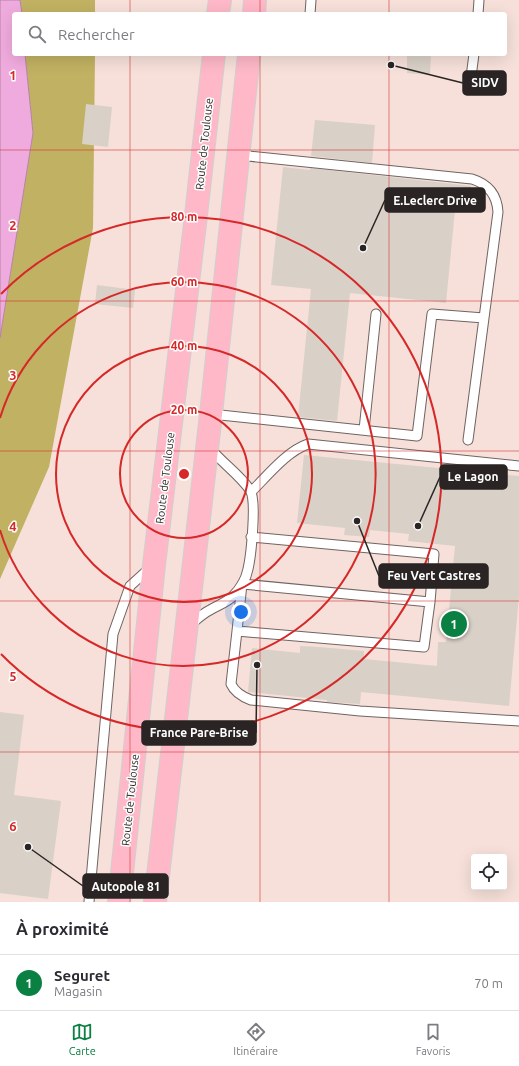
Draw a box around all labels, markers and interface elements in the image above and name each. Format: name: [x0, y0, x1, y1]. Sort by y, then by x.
search box: [12, 12, 507, 56]
icon: search: [26, 23, 48, 45]
text: Rechercher: [58, 26, 135, 43]
text: 1: [9, 68, 17, 82]
callout: SIDV: [463, 71, 506, 95]
text: SIDV: [471, 76, 499, 89]
street label: Route de Toulouse: [193, 98, 215, 190]
callout: E.Leclerc Drive: [385, 188, 485, 212]
text: E.Leclerc Drive: [393, 194, 477, 207]
text: 80 m: [171, 210, 197, 223]
text: 2: [9, 218, 17, 232]
text: 60 m: [171, 275, 197, 288]
text: 40 m: [171, 339, 197, 352]
text: 3: [9, 368, 17, 382]
text: 20 m: [171, 403, 197, 416]
street label: Route de Toulouse: [153, 432, 177, 524]
callout: Le Lagon: [440, 465, 507, 489]
centre of rings: [177, 467, 191, 481]
text: Le Lagon: [448, 470, 498, 483]
text: 4: [9, 519, 17, 533]
callout: Feu Vert Castres: [379, 564, 488, 588]
text: Feu Vert Castres: [387, 569, 481, 582]
your location: [231, 602, 251, 622]
pin: 1: [441, 609, 467, 639]
text: 5: [9, 669, 17, 683]
callout: France Pare-Brise: [142, 721, 256, 745]
text: France Pare-Brise: [150, 726, 248, 739]
street label: Route de Toulouse: [119, 754, 141, 846]
text: 6: [9, 819, 17, 833]
map controls: [471, 854, 507, 890]
button: locate: [471, 854, 507, 890]
callout: Autopole 81: [83, 874, 168, 898]
text: Autopole 81: [91, 880, 161, 893]
text: À proximité: [16, 919, 109, 938]
text: Seguret: [54, 967, 110, 984]
text: 1: [25, 976, 33, 990]
text: 70 m: [474, 976, 503, 990]
text: Magasin: [54, 984, 102, 998]
tab: Carte: [69, 1021, 96, 1057]
tab: Itinéraire: [233, 1021, 278, 1057]
tab: Favoris: [416, 1021, 450, 1057]

